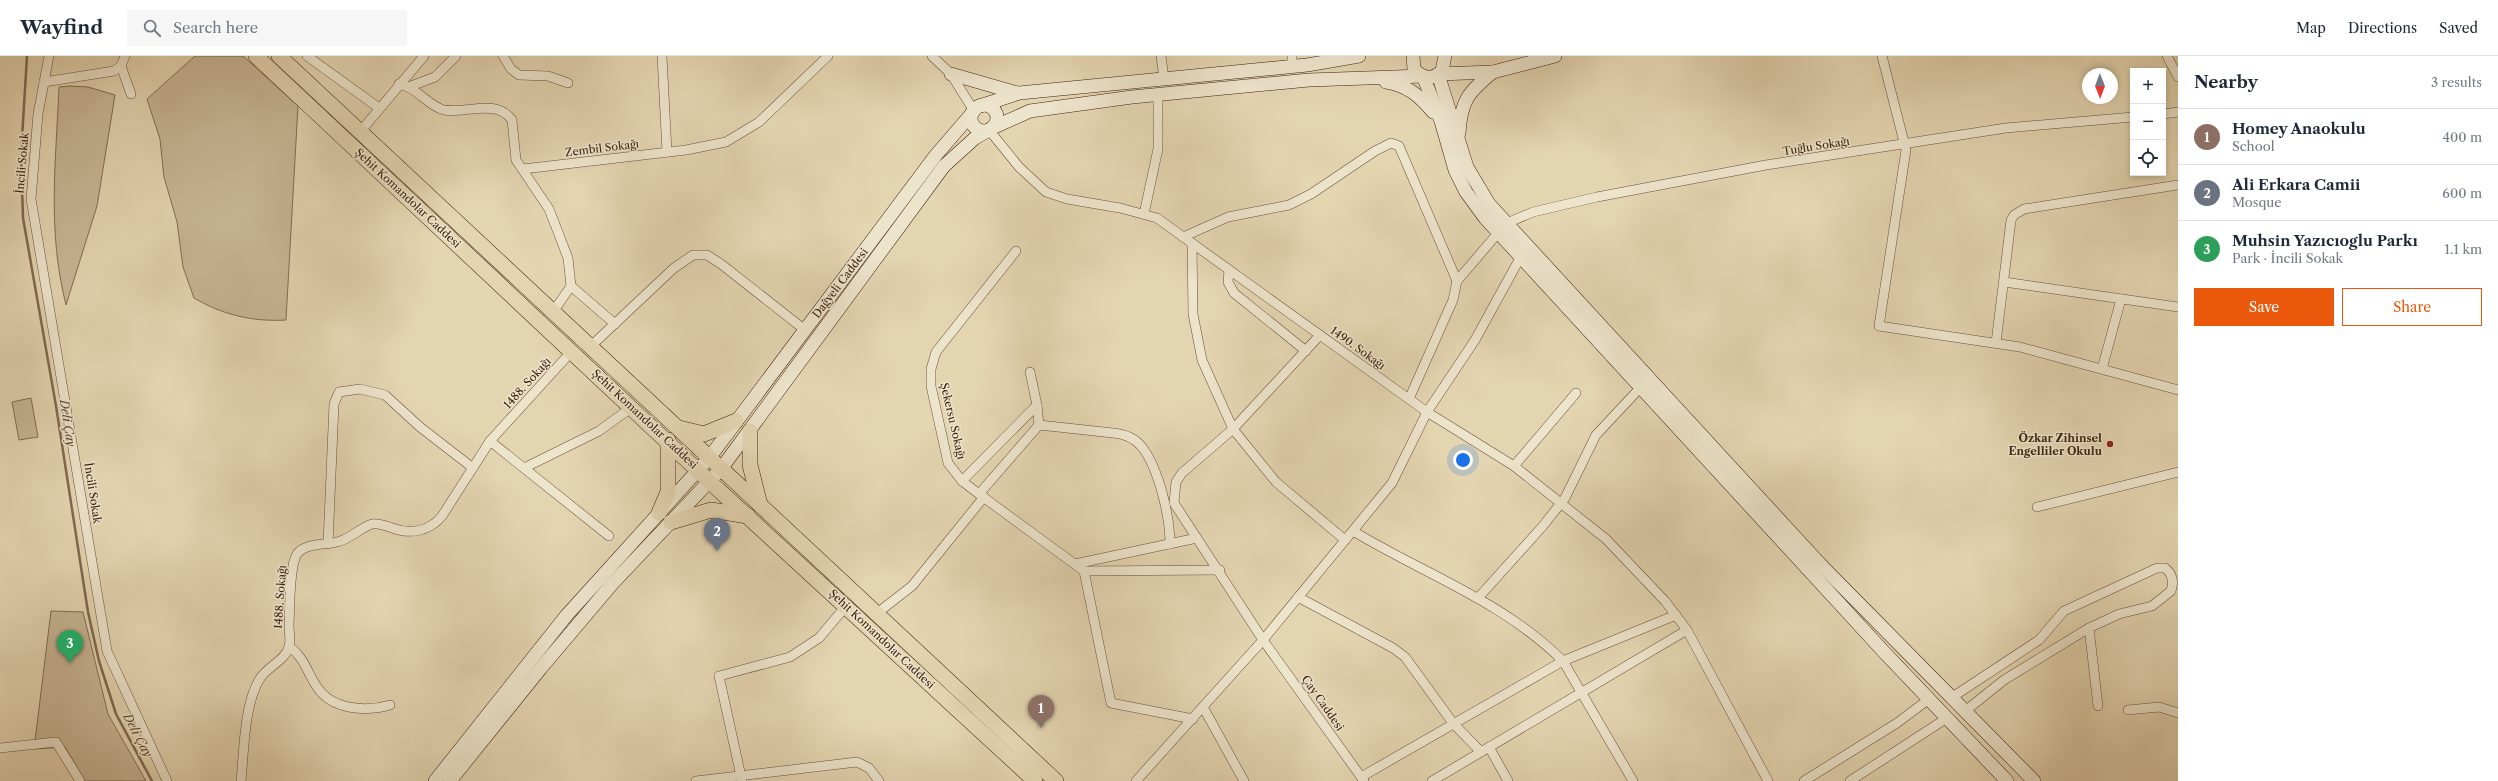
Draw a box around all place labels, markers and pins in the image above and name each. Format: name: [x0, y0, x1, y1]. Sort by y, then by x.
place label: Özkar Zihinsel Engelliler Okulu: [2008, 431, 2103, 458]
marker: Özkar Zihinsel Engelliler Okulu: [2105, 439, 2115, 449]
pin: 2: [704, 518, 730, 551]
pin: 3: [57, 630, 83, 663]
pin: 1: [1028, 695, 1054, 728]

